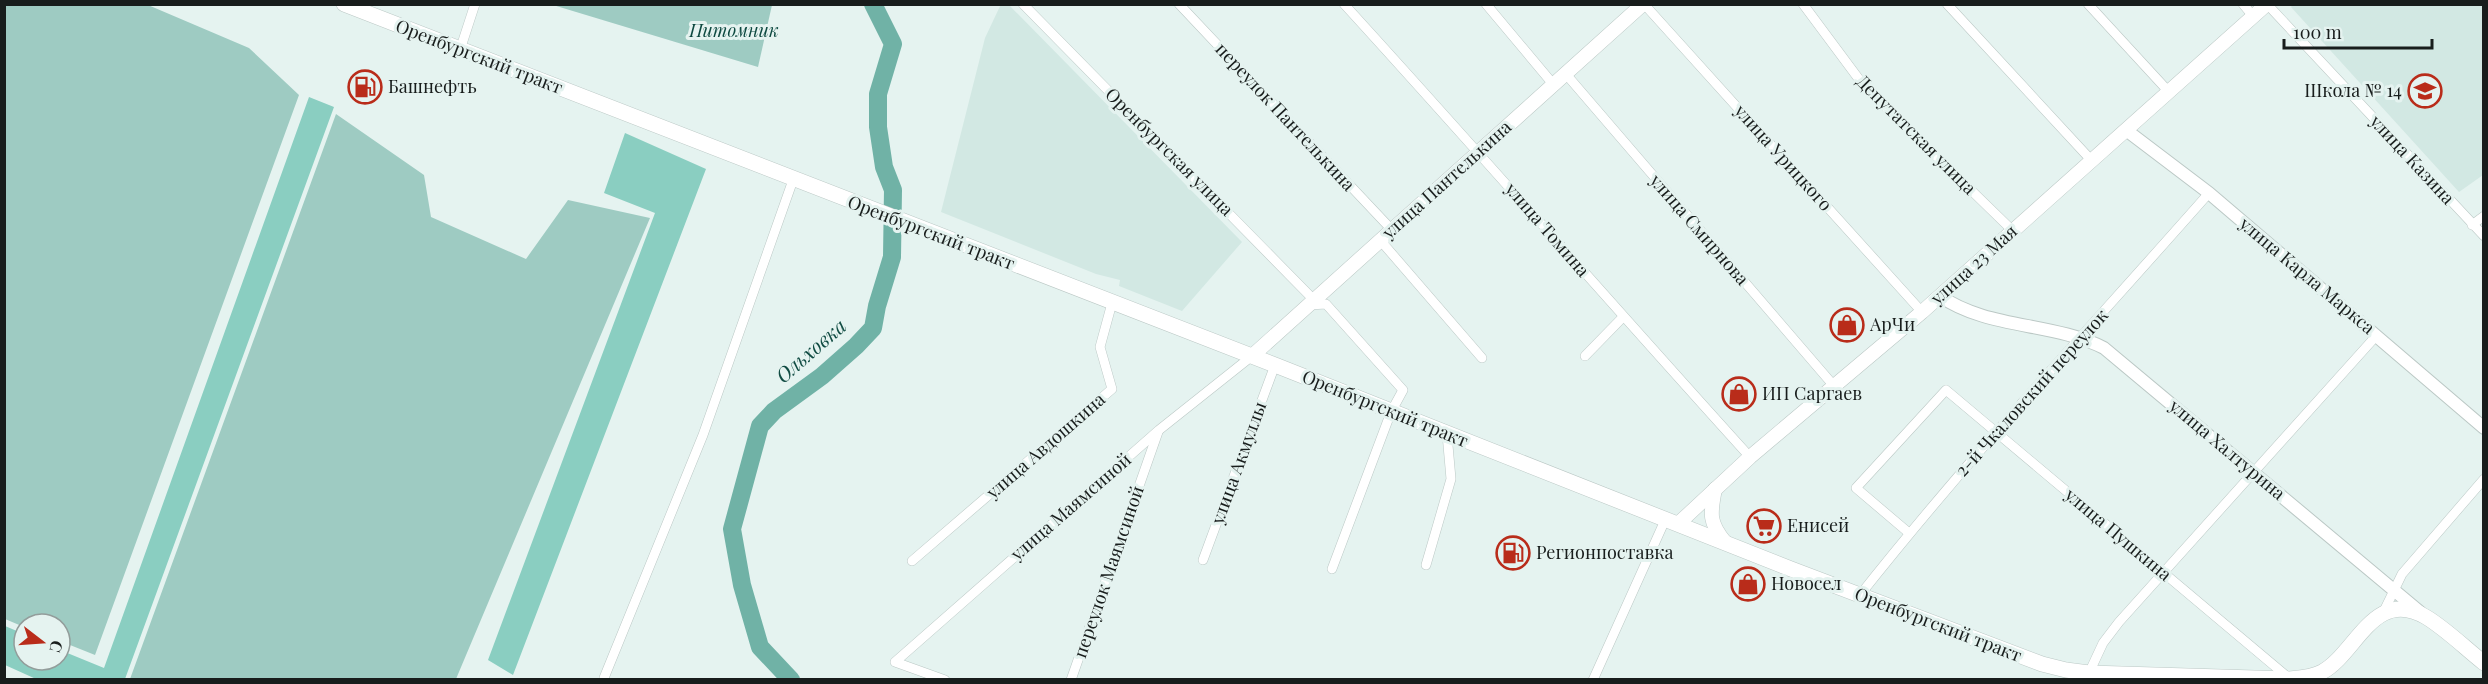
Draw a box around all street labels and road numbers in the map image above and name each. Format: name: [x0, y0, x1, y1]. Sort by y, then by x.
street label: Оренбургский тракт: [392, 13, 566, 99]
street label: переулок Пантелькина: [1211, 37, 1361, 196]
street label: Депутатская улица: [1852, 69, 1982, 199]
street label: Оренбургская улица: [1100, 82, 1239, 221]
street label: улица Урицкого: [1729, 98, 1838, 216]
street label: улица Казина: [2364, 109, 2460, 209]
street label: улица Пантелькина: [1376, 115, 1516, 244]
street label: улица Смирнова: [1644, 168, 1755, 290]
street label: улица Томина: [1500, 176, 1595, 282]
street label: Оренбургский тракт: [844, 189, 1018, 275]
street label: улица Карла Маркса: [2234, 211, 2380, 339]
street label: улица 23 Мая: [1924, 219, 2022, 310]
street label: 2-й Чкаловский переулок: [1950, 303, 2113, 481]
street label: Оренбургский тракт: [1299, 364, 1472, 452]
street label: улица Авдошкина: [980, 387, 1110, 504]
street label: улица Халтурина: [2164, 393, 2291, 505]
street label: улица Акмуллы: [1204, 398, 1271, 528]
street label: улица Маямсиной: [1004, 447, 1136, 566]
street label: переулок Маямсиной: [1067, 482, 1149, 661]
street label: улица Пушкина: [2060, 482, 2177, 586]
street label: Оренбургский тракт: [1851, 581, 2025, 667]

